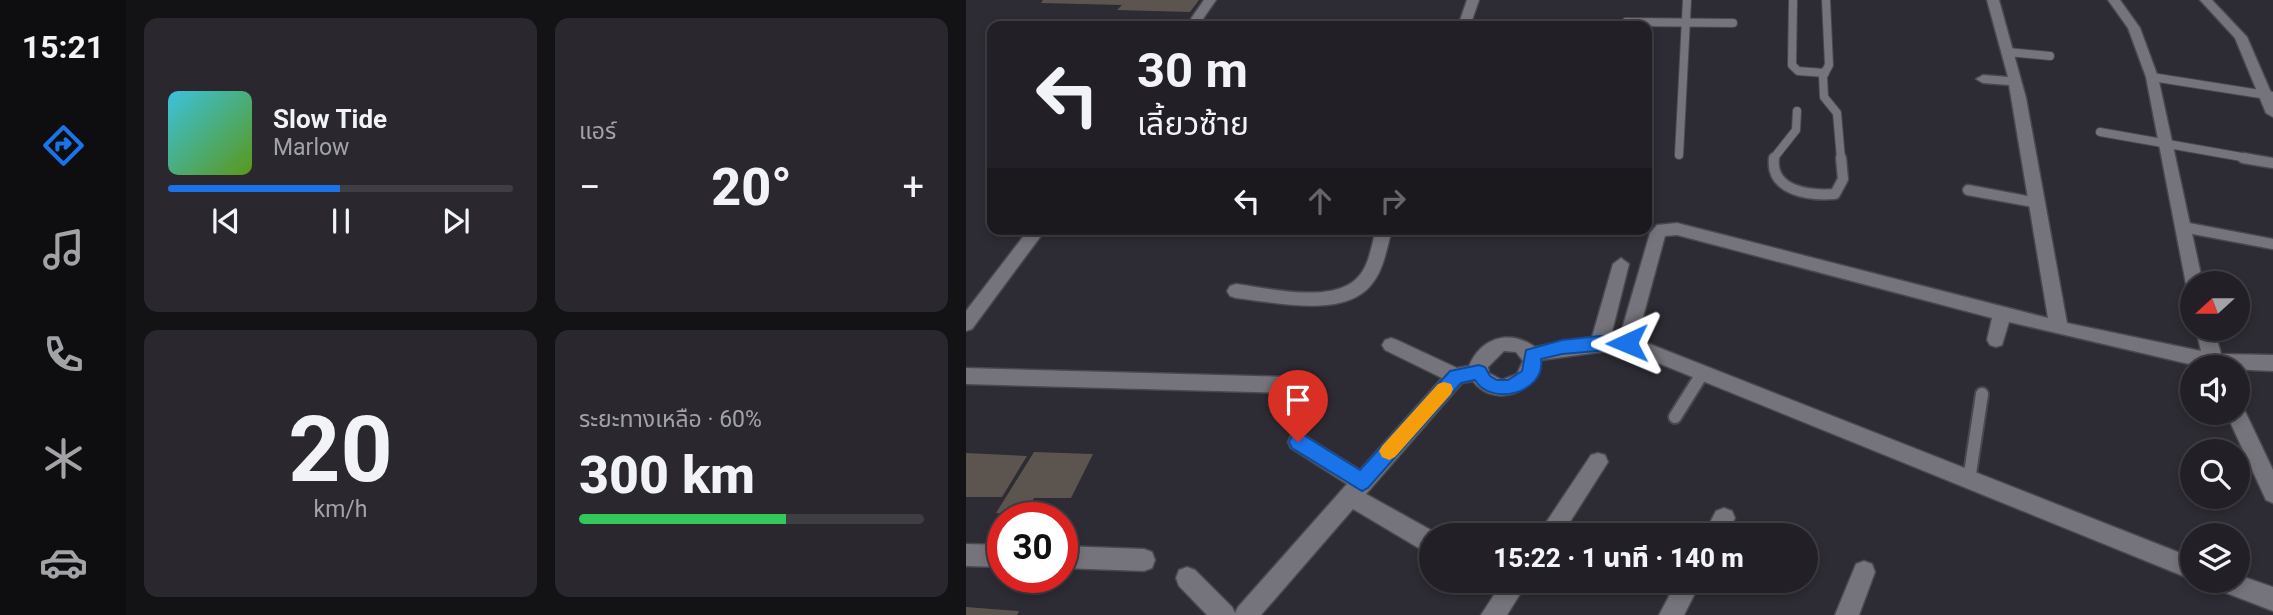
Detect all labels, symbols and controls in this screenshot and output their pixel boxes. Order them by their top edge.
text: 15:21 [22,28,104,66]
text: 30 m [1137,42,1248,99]
icon: left [1022,49,1113,140]
text: Slow Tide [273,104,387,134]
text: เลี้ยวซ้าย [1137,105,1249,143]
text: แอร์ [579,118,616,145]
icon: directions [39,121,88,170]
text: Marlow [273,134,349,161]
text: 20° [711,157,792,218]
text: − [579,165,601,209]
text: + [902,165,924,209]
icon: left [1228,182,1266,220]
icon: ahead [1301,182,1339,220]
icon: right [1374,182,1412,220]
icon: previous [207,202,245,240]
icon: pause [322,202,360,240]
icon: next [437,202,475,240]
icon: music [39,225,88,274]
north arrow [2180,271,2250,341]
map controls [2180,271,2250,593]
position arrow [1590,306,1664,380]
icon: phone [39,330,88,379]
button: sound [2180,355,2250,425]
pin [1268,370,1328,442]
icon: arrive [1279,381,1317,419]
text: 20 [288,397,393,503]
text: ระยะทางเหลือ · 60% [579,406,762,433]
icon: climate [39,434,88,483]
button: search [2180,439,2250,509]
text: 300 km [579,445,755,506]
text: km/h [314,496,368,523]
speed limit sign: 30 [987,502,1078,593]
button: layers [2180,523,2250,593]
icon: car [39,538,88,587]
text: 15:22 · 1 นาที · 140 m [1493,543,1744,573]

